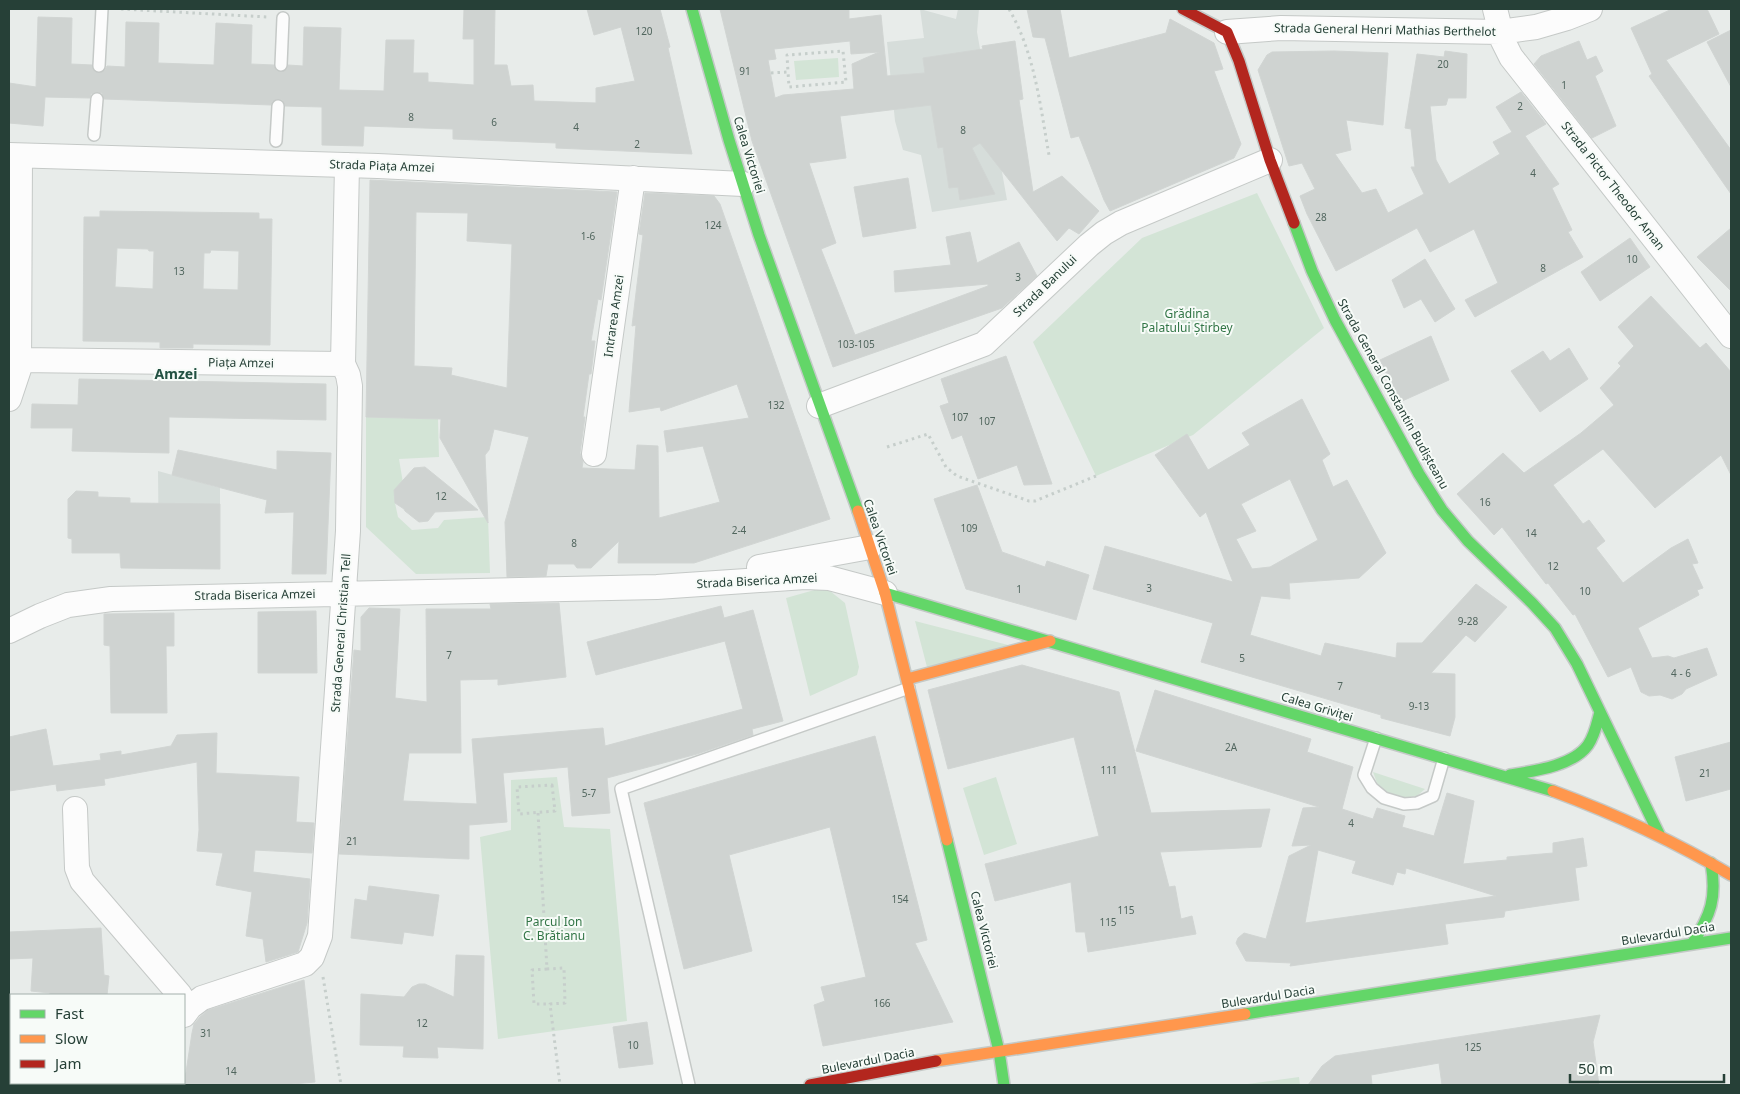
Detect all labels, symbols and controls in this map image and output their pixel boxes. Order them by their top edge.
street label: Strada General Henri Mathias Berthelot [1274,19,1497,40]
house number: 120 [635,24,653,38]
house number: 20 [1437,57,1449,71]
house number: 91 [739,64,751,78]
house number: 1 [1561,78,1567,92]
house number: 2 [1517,99,1523,113]
house number: 8 [408,110,414,124]
street label: Calea Victoriei [730,114,769,195]
house number: 6 [491,115,497,129]
street label: Strada Pictor Theodor Aman [1558,118,1669,254]
house number: 4 [573,120,579,134]
house number: 8 [960,123,966,137]
house number: 2 [634,137,640,151]
street label: Strada Piața Amzei [329,155,435,176]
house number: 4 [1530,166,1536,180]
house number: 28 [1315,210,1327,224]
house number: 124 [704,218,722,232]
house number: 1-6 [581,229,596,243]
street label: Strada Banului [1009,251,1080,320]
house number: 10 [1626,252,1638,266]
house number: 8 [1540,261,1546,275]
house number: 13 [173,264,185,278]
house number: 3 [1015,270,1021,284]
street label: Intrarea Amzei [599,274,628,358]
street label: Strada General Constantin Budișteanu [1334,295,1453,492]
park label: Grădina Palatului Știrbey [1141,305,1234,336]
house number: 103-105 [837,337,875,351]
street label: Piața Amzei [208,353,274,372]
district label: Amzei [155,364,197,383]
house number: 132 [767,398,785,412]
house number: 107 [951,410,969,424]
house number: 107 [978,414,996,428]
house number: 12 [435,489,447,503]
house number: 16 [1479,495,1491,509]
street label: Calea Victoriei [859,496,901,577]
house number: 109 [960,521,978,535]
house number: 2-4 [732,523,747,537]
house number: 14 [1525,526,1537,540]
house number: 8 [571,536,577,550]
street label: Strada General Christian Tell [326,553,355,713]
house number: 12 [1547,559,1559,573]
street label: Strada Biserica Amzei [696,569,818,592]
house number: 3 [1146,581,1152,595]
house number: 1 [1016,582,1022,596]
house number: 10 [1579,584,1591,598]
street label: Strada Biserica Amzei [194,585,316,604]
house number: 9-28 [1458,614,1478,628]
house number: 7 [446,648,452,662]
house number: 5 [1239,651,1245,665]
house number: 4 - 6 [1671,666,1691,680]
house number: 7 [1337,679,1343,693]
street label: Calea Griviței [1279,688,1355,726]
house number: 9-13 [1409,699,1429,713]
house number: 2A [1225,740,1238,754]
house number: 111 [1100,763,1118,777]
house number: 21 [1699,766,1711,780]
house number: 5-7 [582,786,597,800]
house number: 4 [1348,816,1354,830]
house number: 21 [346,834,358,848]
street label: Calea Victoriei [967,889,1002,971]
house number: 154 [891,892,909,906]
house number: 115 [1117,903,1135,917]
park label: Parcul Ion C. Brătianu [523,913,585,944]
house number: 115 [1099,915,1117,929]
street label: Bulevardul Dacia [1620,918,1716,949]
street label: Bulevardul Dacia [1220,981,1316,1012]
legend [10,994,185,1084]
house number: 166 [873,996,891,1010]
text: Fast [55,1003,84,1023]
house number: 12 [416,1016,428,1030]
house number: 31 [200,1026,212,1040]
text: Slow [55,1028,88,1048]
house number: 10 [627,1038,639,1052]
house number: 125 [1464,1040,1482,1054]
street label: Bulevardul Dacia [820,1043,916,1078]
scale bar [1570,1052,1724,1084]
text: Jam [53,1053,82,1073]
text: 50 m [1578,1058,1613,1078]
house number: 14 [225,1064,237,1078]

